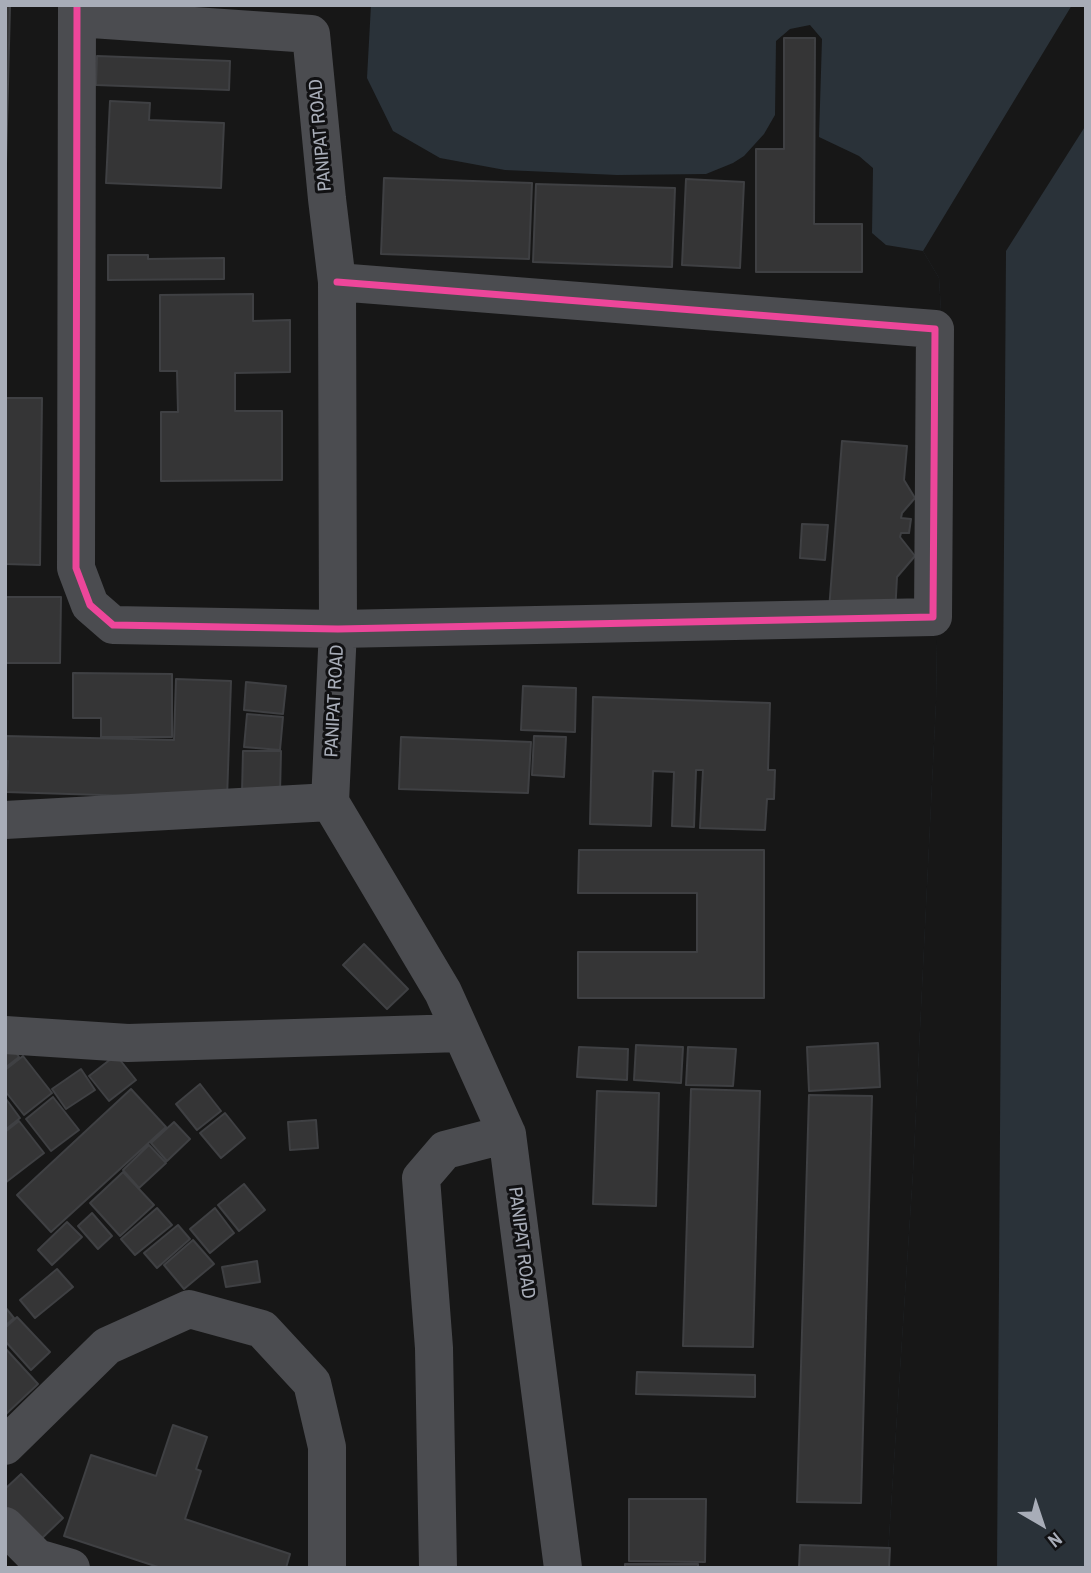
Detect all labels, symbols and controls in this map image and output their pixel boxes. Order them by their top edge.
street label: PANIPAT ROAD [305,78,337,192]
street label: PANIPAT ROAD [321,644,349,758]
street label: PANIPAT ROAD [503,1186,539,1300]
north arrow [1007,1489,1077,1559]
text: N [1043,1527,1068,1554]

